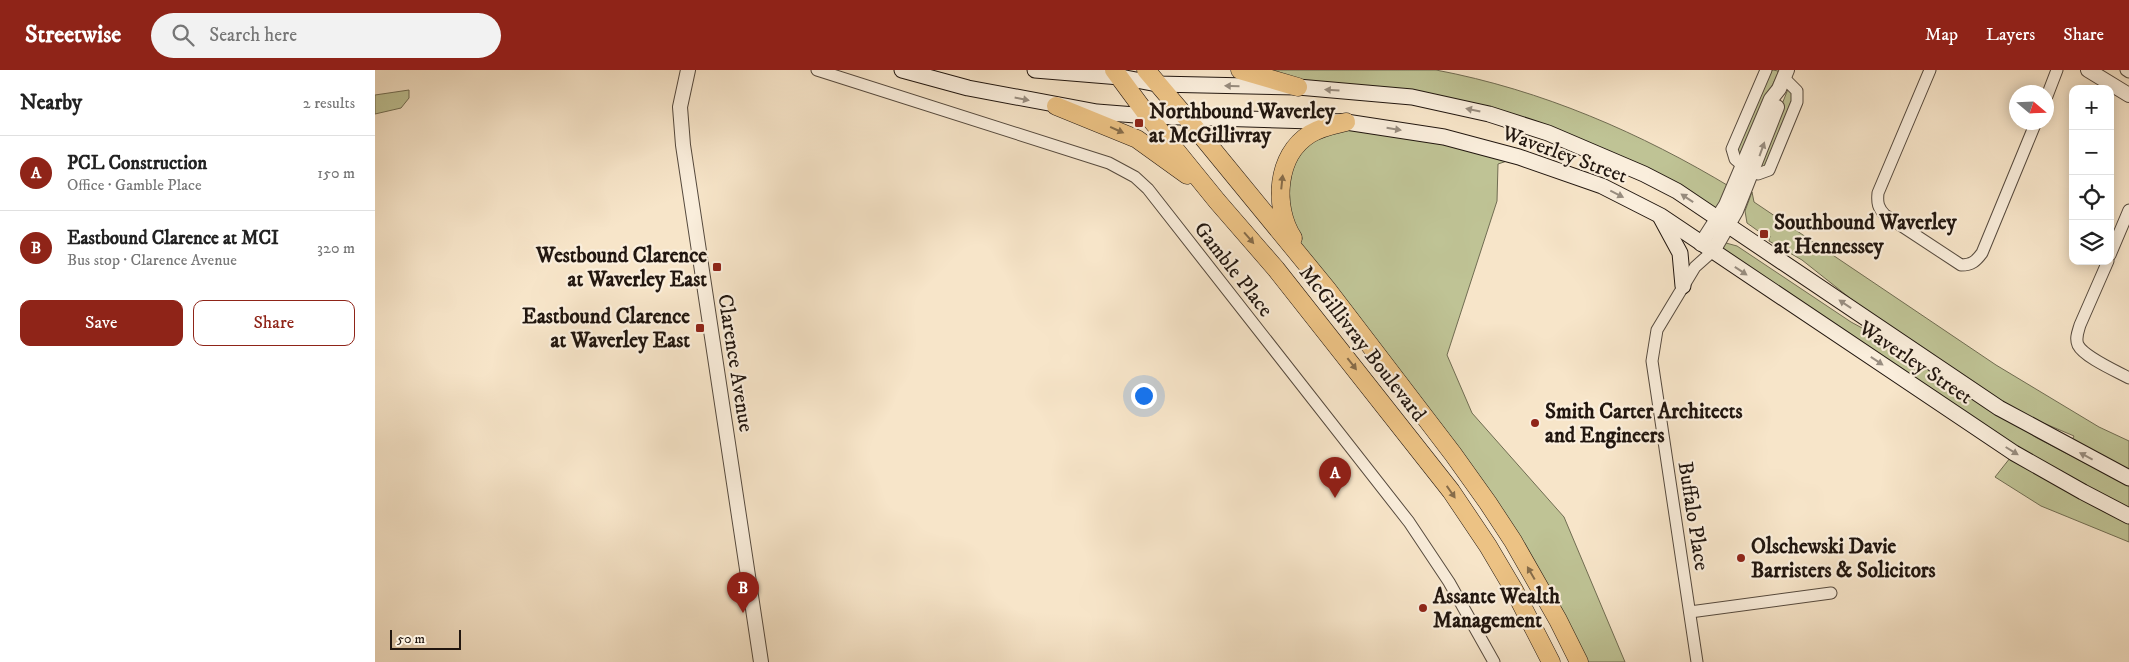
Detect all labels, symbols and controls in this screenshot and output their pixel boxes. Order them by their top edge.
search box [151,13,501,58]
text: Streetwise [25,20,121,50]
icon: search [169,21,197,49]
text: Search here [209,24,297,47]
text: Map [1925,24,1958,46]
text: Layers [1986,24,2035,46]
text: Share [2063,24,2104,46]
one-way arrow [1224,81,1240,89]
one-way arrow [1324,85,1340,93]
north arrow [2009,85,2054,130]
map controls [2069,85,2114,265]
button: + [2069,85,2114,130]
text: Nearby [20,90,82,116]
text: 2 results [303,93,355,113]
one-way arrow [1014,95,1030,103]
place label: Northbound Waverley at McGillivray [1149,99,1336,149]
one-way arrow [1465,106,1481,114]
marker: Northbound Waverley at McGillivray [1133,117,1145,129]
street label: Waverley Street [1497,120,1631,190]
one-way arrow [1387,126,1403,134]
one-way arrow [1110,127,1124,135]
button: − [2069,130,2114,175]
one-way arrow [1758,141,1766,156]
text: PCL Construction [67,152,207,175]
text: A [31,163,41,183]
text: 150 m [317,163,355,183]
one-way arrow [1278,174,1286,190]
text: Office · Gamble Place [67,175,202,195]
button: locate [2069,175,2114,220]
one-way arrow [1609,190,1624,198]
one-way arrow [1681,193,1694,203]
place label: Southbound Waverley at Hennessey [1774,210,1958,260]
street label: Gamble Place [1188,217,1279,323]
button: layers [2069,220,2114,265]
text: Eastbound Clarence at MCI [67,227,279,250]
marker: Southbound Waverley at Hennessey [1758,228,1770,240]
one-way arrow [1243,232,1254,244]
text: B [31,238,41,258]
text: 320 m [317,238,355,258]
place label: Westbound Clarence at Waverley East [535,243,707,293]
text: Bus stop · Clarence Avenue [67,250,237,270]
street label: McGillivray Boulevard [1293,260,1432,427]
marker: Westbound Clarence at Waverley East [711,261,723,273]
one-way arrow [1735,266,1748,276]
street label: Clarence Avenue [711,292,759,434]
one-way arrow [1838,299,1852,309]
button: Save [20,300,183,346]
button: Share [193,300,355,346]
place label: Eastbound Clarence at Waverley East [522,304,690,354]
street label: Waverley Street [1853,315,1977,411]
marker: Eastbound Clarence at Waverley East [694,322,706,334]
one-way arrow [1870,356,1883,366]
one-way arrow [1346,357,1357,370]
your location [1131,383,1157,409]
place label: Smith Carter Architects and Engineers [1545,399,1743,449]
marker: Smith Carter Architects and Engineers [1529,417,1541,429]
one-way arrow [2005,447,2019,456]
one-way arrow [2078,452,2093,460]
pin: A [1319,457,1351,498]
street label: Buffalo Place [1672,460,1715,573]
one-way arrow [1446,486,1456,499]
place label: Olschewski Davie Barristers & Solicitors [1751,534,1936,584]
marker: Olschewski Davie Barristers & Solicitors [1735,552,1747,564]
one-way arrow [1527,565,1535,580]
pin: B [727,572,759,613]
place label: Assante Wealth Management [1432,584,1561,634]
marker: Assante Wealth Management [1417,602,1429,614]
scale bar [390,627,461,650]
text: 50 m [397,630,425,648]

